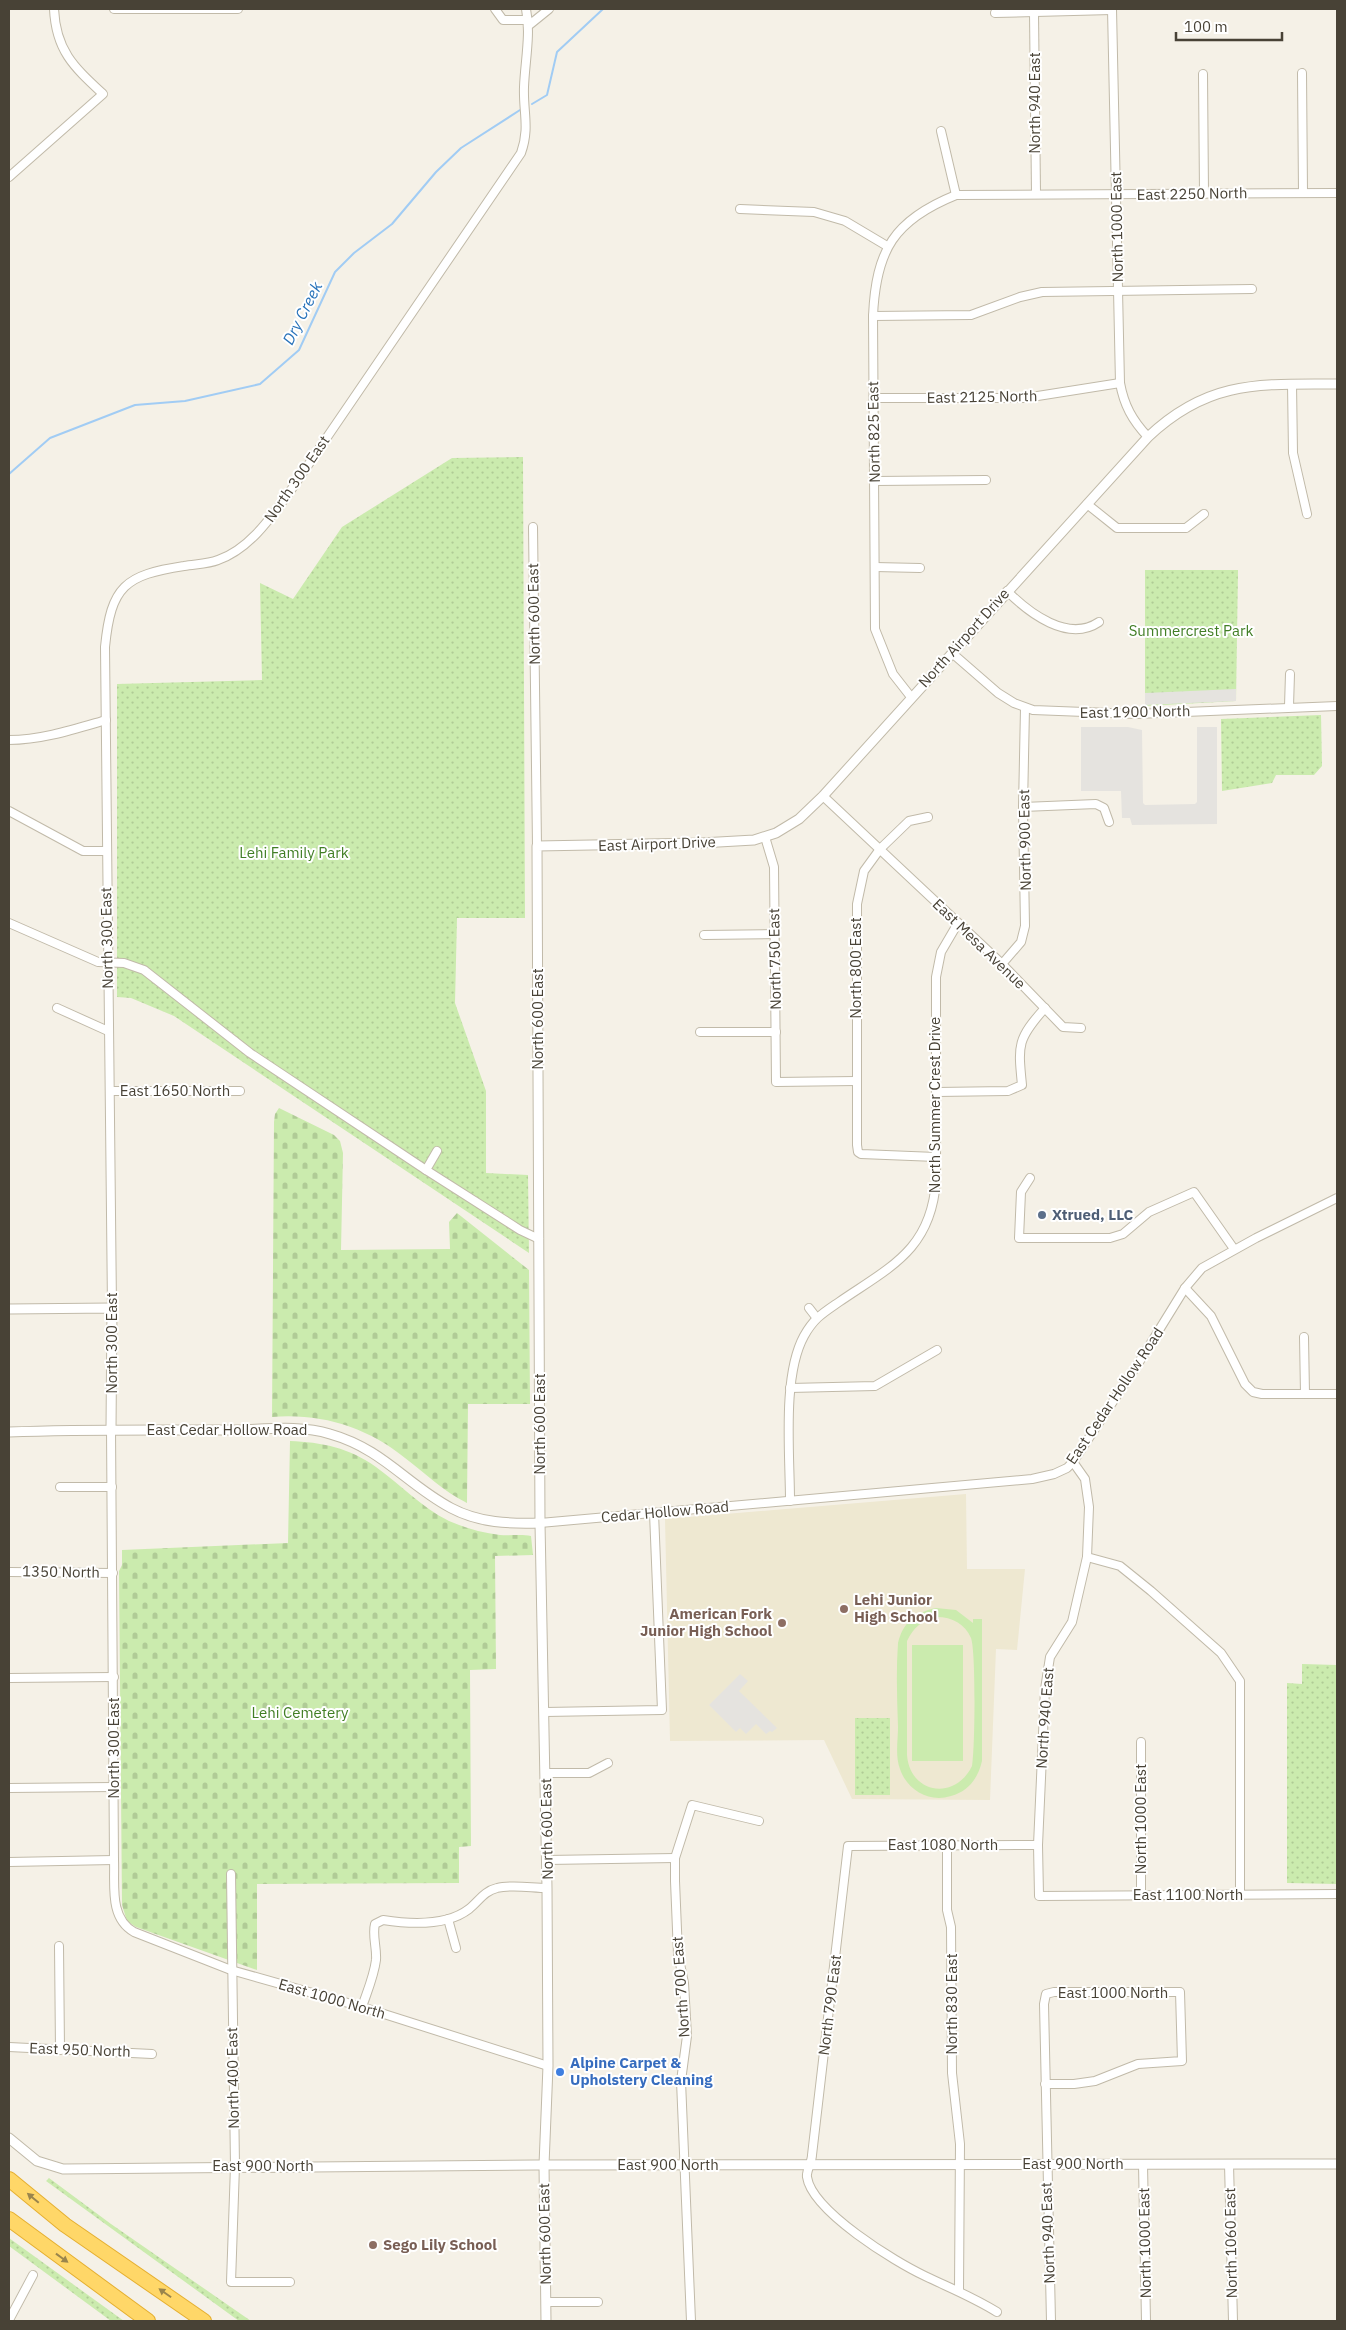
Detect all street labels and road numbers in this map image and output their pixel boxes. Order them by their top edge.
street label: North 940 East [1025,52,1044,154]
street label: North 1000 East [1106,172,1127,282]
street label: East 2250 North [1137,183,1247,204]
street label: North 825 East [863,381,884,483]
street label: East 2125 North [927,386,1037,407]
street label: North 300 East [260,432,334,526]
street label: North 600 East [523,563,544,665]
street label: North Airport Drive [914,584,1013,691]
street label: East 1900 North [1080,701,1190,722]
street label: North 900 East [1014,789,1035,891]
street label: East Airport Drive [598,832,716,855]
street label: North 300 East [96,887,117,989]
street label: East Mesa Avenue [929,894,1030,993]
street label: North 750 East [764,908,785,1010]
street label: North 800 East [846,917,865,1019]
street label: North 600 East [528,968,547,1070]
street label: North Summer Crest Drive [925,1017,944,1193]
street label: East 1650 North [120,1081,230,1100]
street label: North 300 East [102,1292,121,1394]
street label: East Cedar Hollow Road [1062,1324,1167,1468]
street label: North 600 East [530,1373,549,1475]
street label: East Cedar Hollow Road [146,1420,308,1439]
street label: Cedar Hollow Road [600,1496,730,1527]
street label: 1350 North [22,1561,100,1582]
street label: North 940 East [1031,1667,1058,1769]
street label: North 300 East [104,1697,123,1799]
street label: North 1000 East [1131,1764,1150,1874]
street label: North 600 East [536,1778,557,1880]
street label: East 1080 North [888,1835,998,1854]
street label: East 1100 North [1133,1885,1243,1904]
street label: North 700 East [667,1936,694,2038]
street label: North 790 East [814,1953,845,2057]
street label: North 830 East [942,1953,961,2055]
street label: East 1000 North [276,1974,388,2023]
street label: East 1000 North [1058,1983,1168,2002]
street label: North 400 East [222,2027,243,2129]
street label: East 950 North [29,2038,131,2061]
street label: East 900 North [1022,2154,1124,2173]
street label: East 900 North [617,2155,719,2174]
street label: East 900 North [212,2156,314,2175]
street label: North 940 East [1036,2182,1059,2284]
street label: North 600 East [534,2183,555,2285]
street label: North 1000 East [1134,2188,1155,2298]
street label: North 1060 East [1220,2188,1241,2298]

